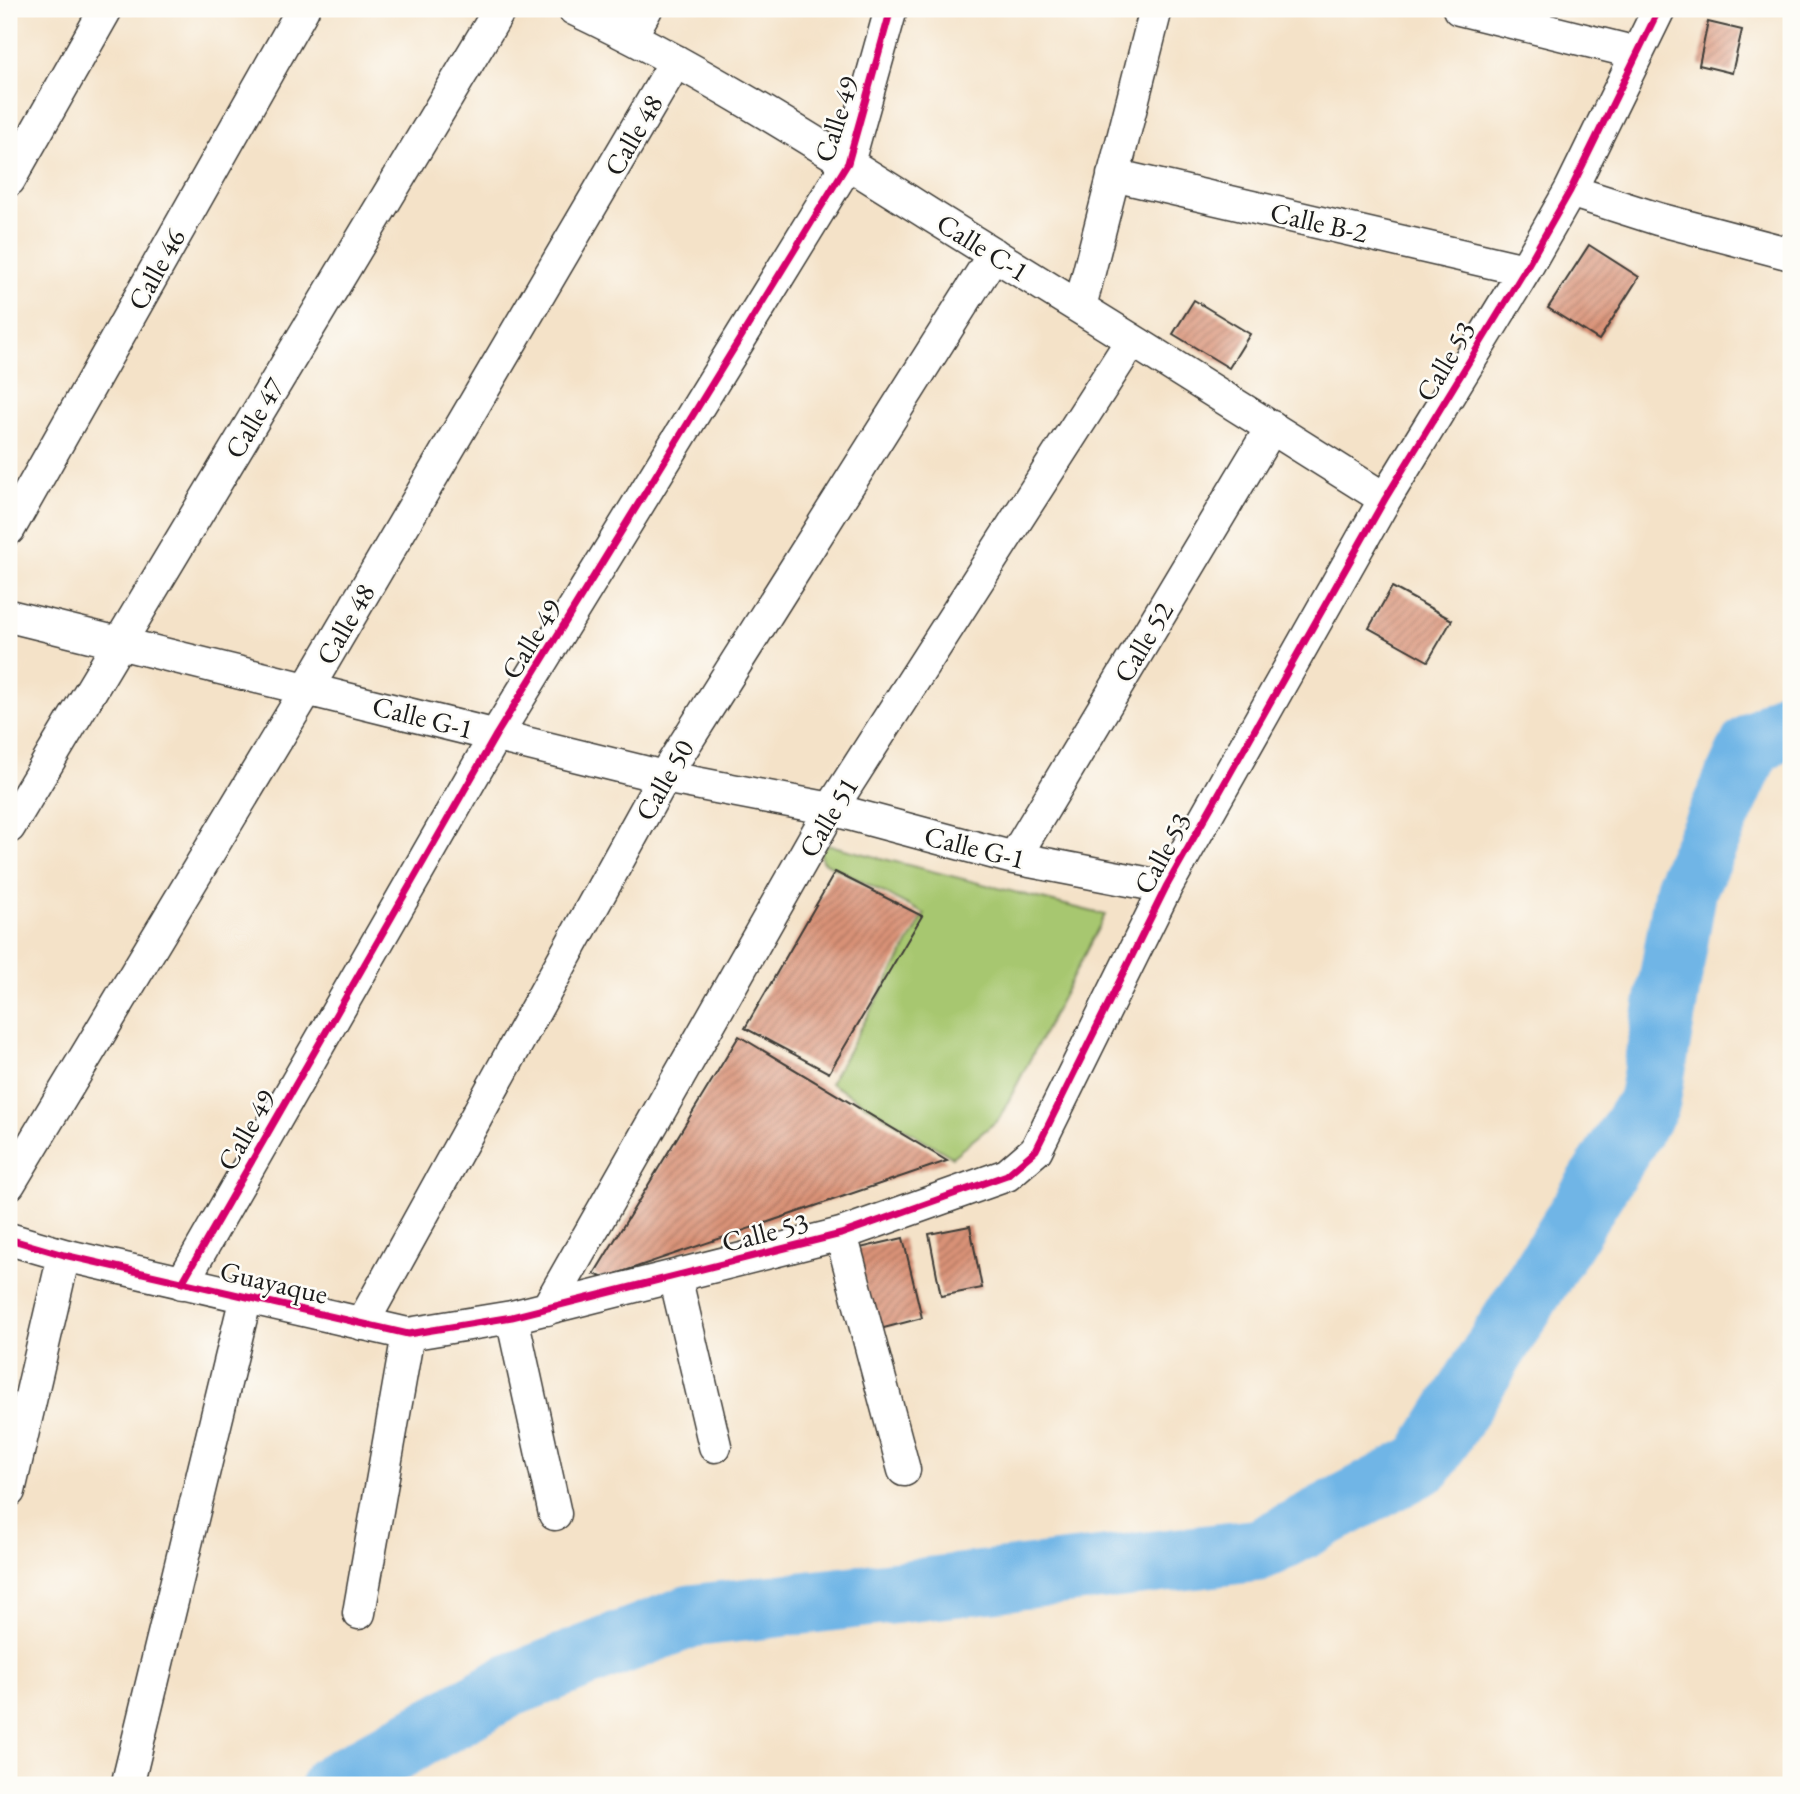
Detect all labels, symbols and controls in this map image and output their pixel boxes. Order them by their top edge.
street label: Calle 49 [805,72,867,166]
street label: Calle 48 [595,88,671,182]
street label: Calle B-2 [1267,193,1372,251]
street label: Calle C-1 [930,205,1036,289]
street label: Calle 46 [119,222,193,316]
street label: Calle 53 [1407,314,1483,408]
street label: Calle 47 [216,371,292,465]
street label: Calle 48 [307,577,383,671]
street label: Calle 49 [492,592,570,686]
street label: Calle 52 [1105,595,1181,689]
street label: Calle G-1 [369,687,477,747]
street label: Calle 50 [626,733,702,827]
street label: Calle 51 [790,770,866,864]
street label: Calle 53 [1125,806,1199,900]
street label: Calle G-1 [921,817,1029,877]
street label: Calle 49 [208,1083,284,1177]
street label: Calle 53 [718,1204,812,1260]
street label: Guayaque [217,1252,331,1312]

